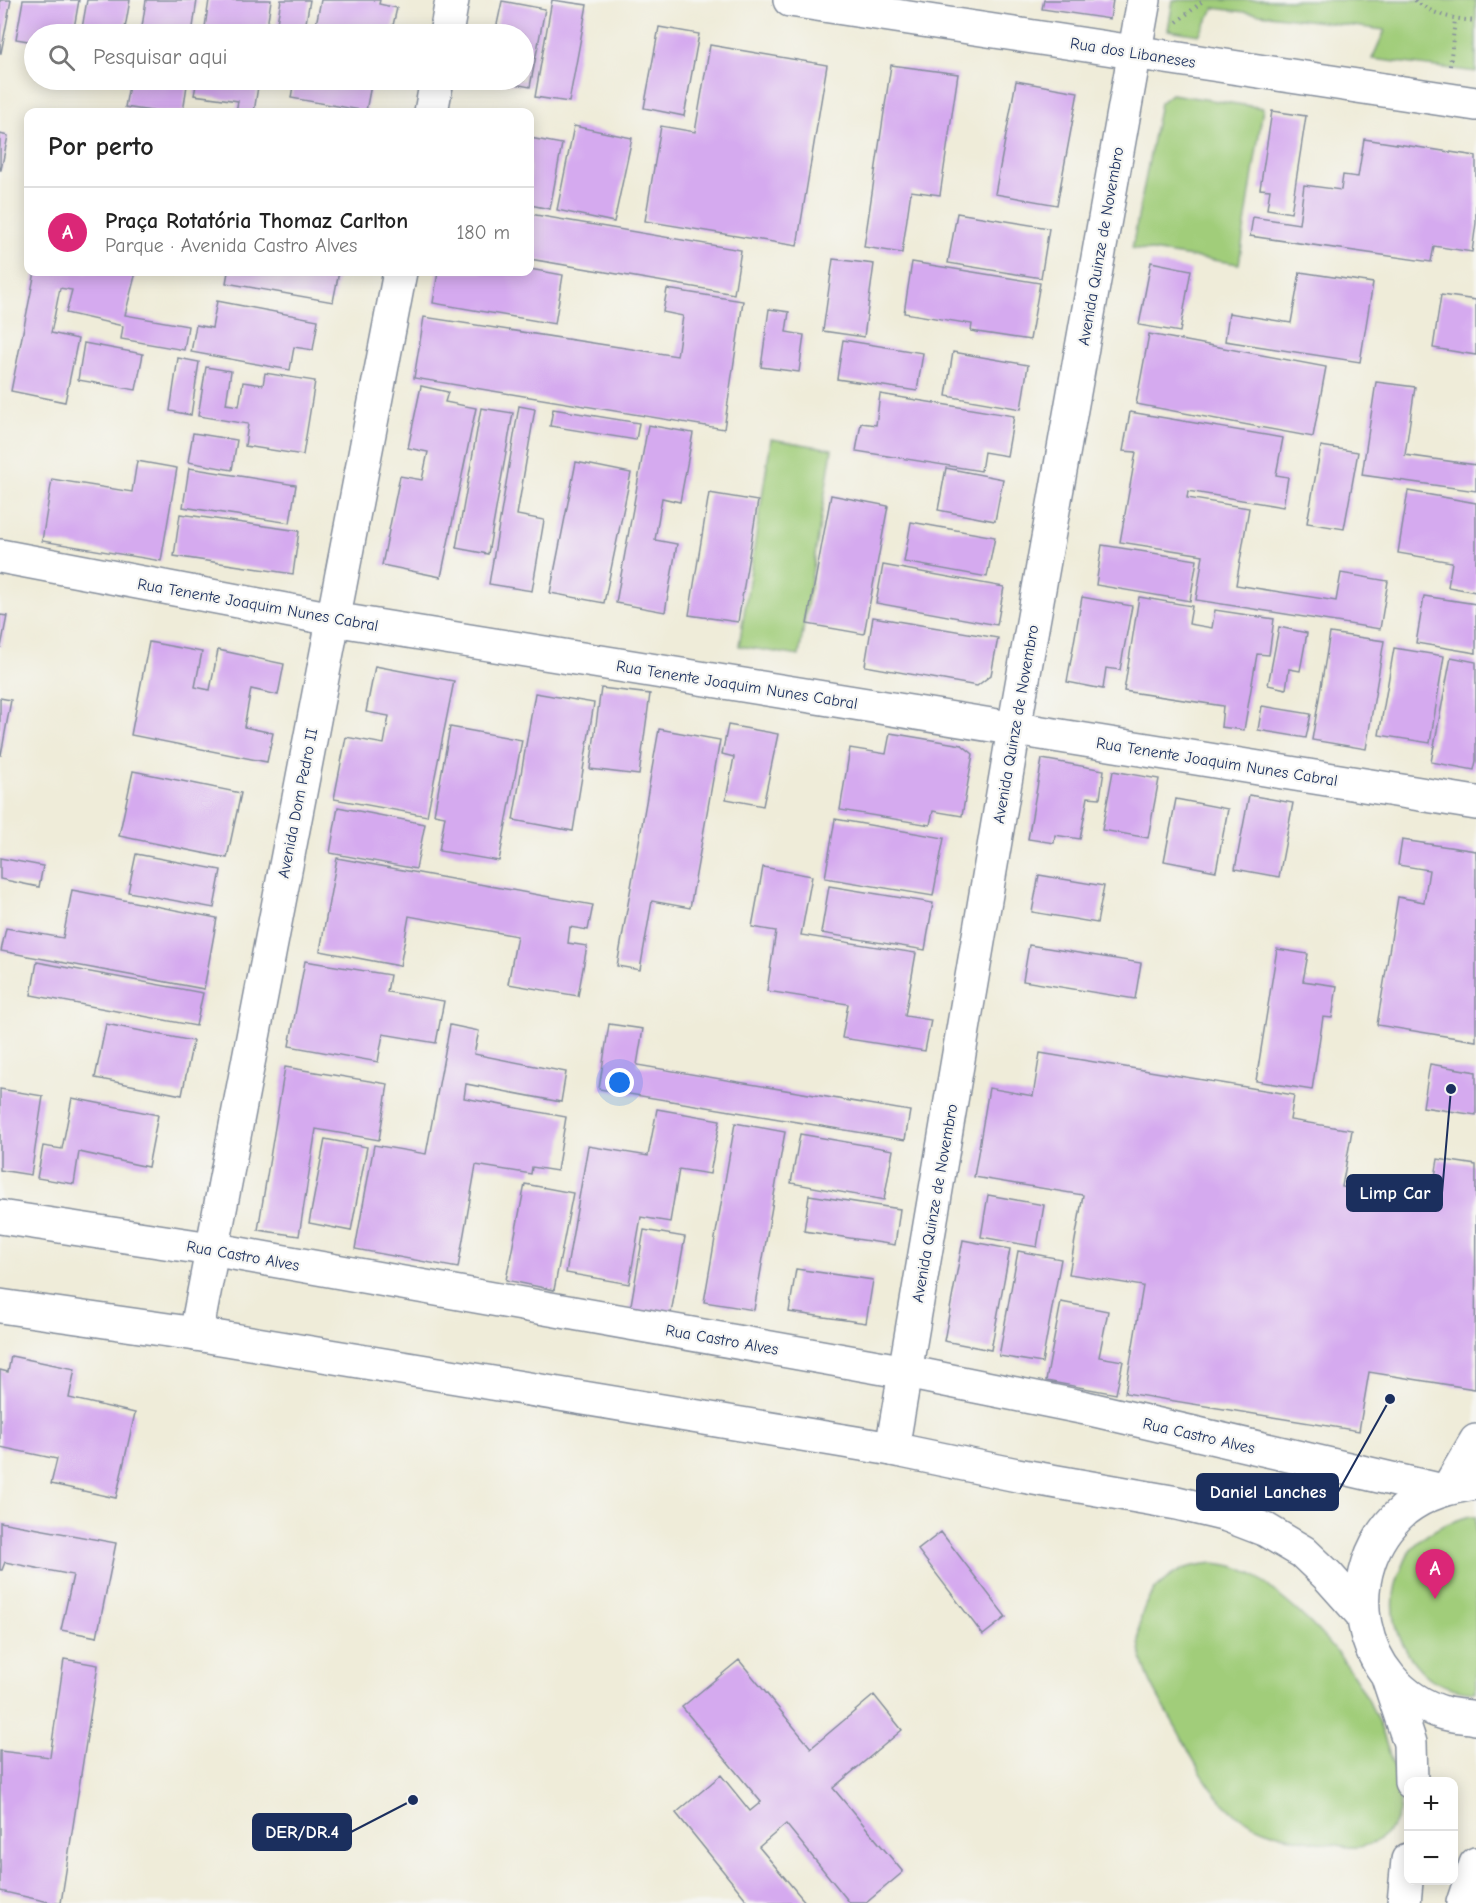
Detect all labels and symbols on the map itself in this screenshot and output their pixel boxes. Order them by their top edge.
street label: Rua dos Libaneses [1069,34,1197,72]
street label: Avenida Quinze de Novembro [1075,145,1127,347]
street label: Rua Tenente Joaquim Nunes Cabral [136,575,380,635]
street label: Avenida Quinze de Novembro [990,623,1042,825]
street label: Rua Tenente Joaquim Nunes Cabral [615,657,859,713]
street label: Avenida Dom Pedro II [275,727,321,880]
street label: Rua Tenente Joaquim Nunes Cabral [1095,734,1339,790]
your location [605,1068,634,1097]
street label: Avenida Quinze de Novembro [909,1102,961,1304]
callout: Limp Car [1347,1175,1442,1211]
text: Limp Car [1360,1183,1431,1204]
street label: Rua Castro Alves [185,1237,301,1275]
street label: Rua Castro Alves [664,1321,780,1359]
street label: Rua Castro Alves [1141,1414,1257,1458]
callout: Daniel Lanches [1197,1474,1338,1510]
text: Daniel Lanches [1210,1482,1327,1503]
pin: A [1416,1550,1454,1599]
callout: DER/DR.4 [253,1814,351,1850]
text: DER/DR.4 [265,1822,339,1843]

